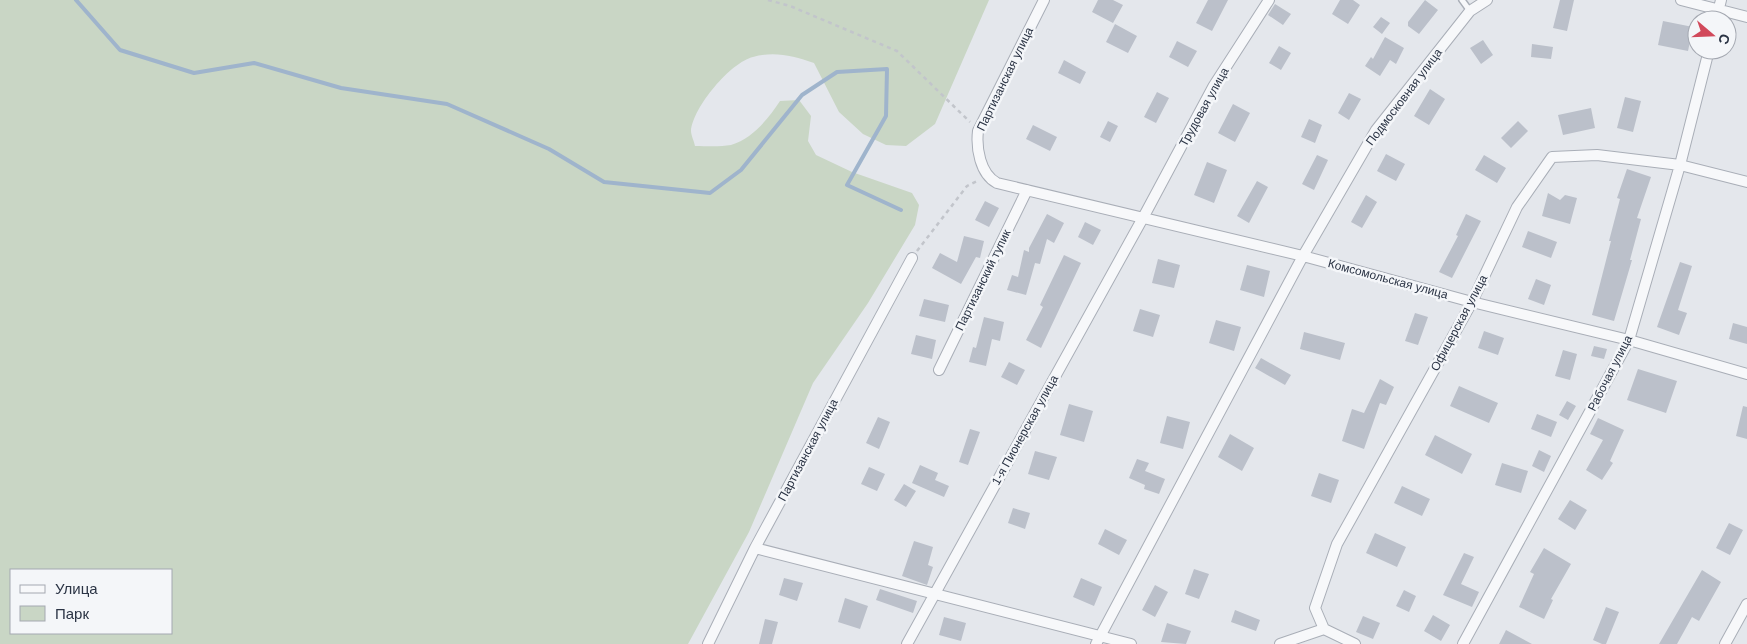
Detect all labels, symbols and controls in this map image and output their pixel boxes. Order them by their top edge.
north arrow [1687,10,1737,60]
street label: Партизанская улица [974,25,1036,133]
text: С [1715,32,1734,47]
street label: Подмосковная улица [1363,46,1445,148]
street label: Трудовая улица [1176,65,1232,149]
street label: Партизанский тупик [952,226,1014,333]
street label: Комсомольская улица [1326,256,1450,302]
street label: Офицерская улица [1428,272,1490,374]
street label: Рабочая улица [1585,332,1635,413]
street label: 1-я Пионерская улица [989,372,1061,487]
street label: Партизанская улица [775,396,841,503]
legend [10,569,172,634]
text: Улица [55,580,98,597]
text: Парк [55,605,89,622]

